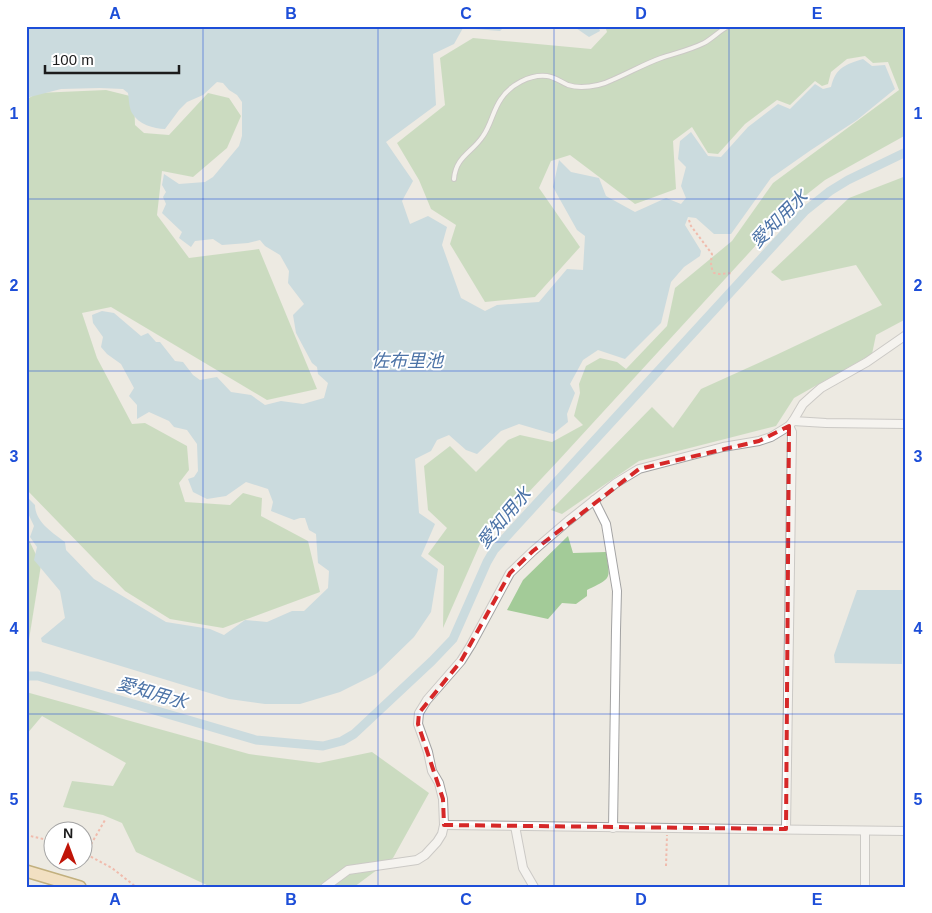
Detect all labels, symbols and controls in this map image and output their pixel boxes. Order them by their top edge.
text: A [109,5,121,22]
text: B [285,5,297,22]
text: C [460,5,472,22]
text: D [635,5,647,22]
text: E [812,5,823,22]
scale bar [45,42,179,74]
text: 100 m [52,51,94,68]
text: 1 [10,105,19,122]
text: 1 [914,105,923,122]
water label: 愛知用水 [746,185,813,252]
text: 2 [10,277,19,294]
text: 2 [914,277,923,294]
water label: 佐布里池 [371,351,445,371]
text: 3 [10,448,19,465]
text: 3 [914,448,923,465]
water label: 愛知用水 [473,482,536,552]
text: 4 [10,620,19,637]
text: 4 [914,620,923,637]
water label: 愛知用水 [115,673,191,713]
text: 5 [10,791,19,808]
text: 5 [914,791,923,808]
north arrow [42,820,92,870]
text: N [63,825,73,841]
text: A [109,891,121,908]
text: B [285,891,297,908]
text: C [460,891,472,908]
text: D [635,891,647,908]
text: E [812,891,823,908]

